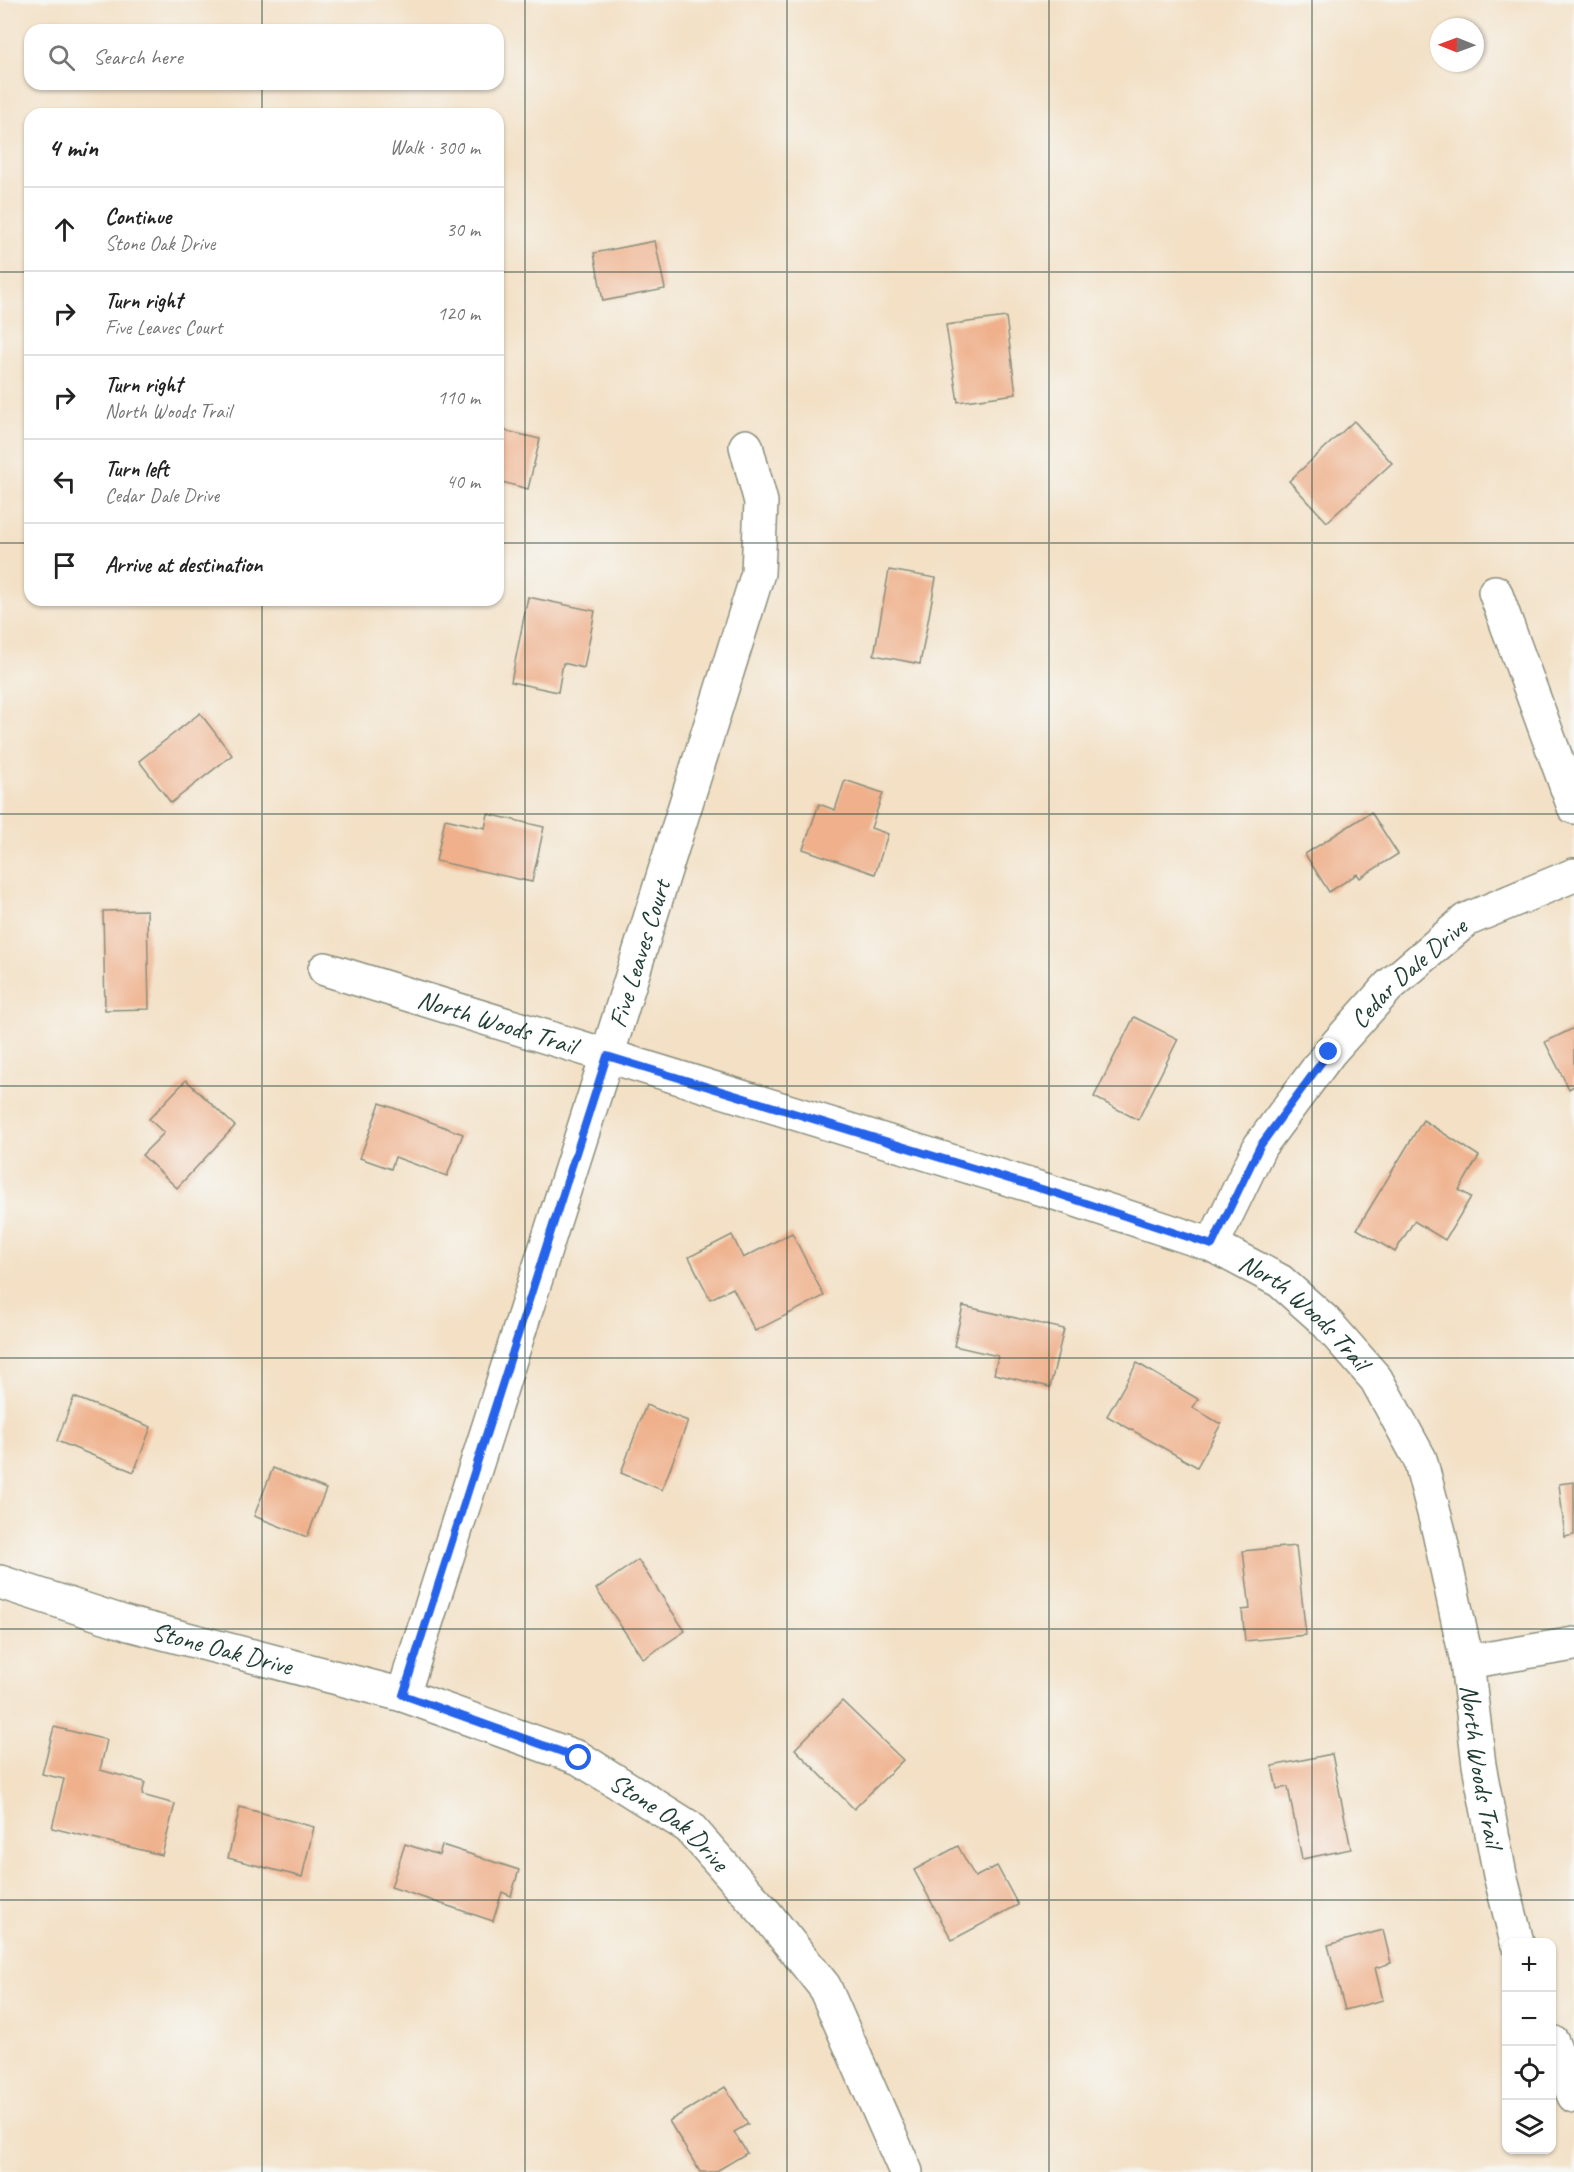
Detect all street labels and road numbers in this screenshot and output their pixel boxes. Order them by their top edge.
street label: Five Leaves Court [601,874,679,1032]
street label: Cedar Dale Drive [1343,909,1475,1035]
street label: North Woods Trail [414,982,585,1063]
street label: North Woods Trail [1233,1246,1380,1381]
street label: Stone Oak Drive [149,1615,297,1683]
street label: North Woods Trail [1453,1683,1511,1854]
street label: Stone Oak Drive [604,1765,737,1879]

